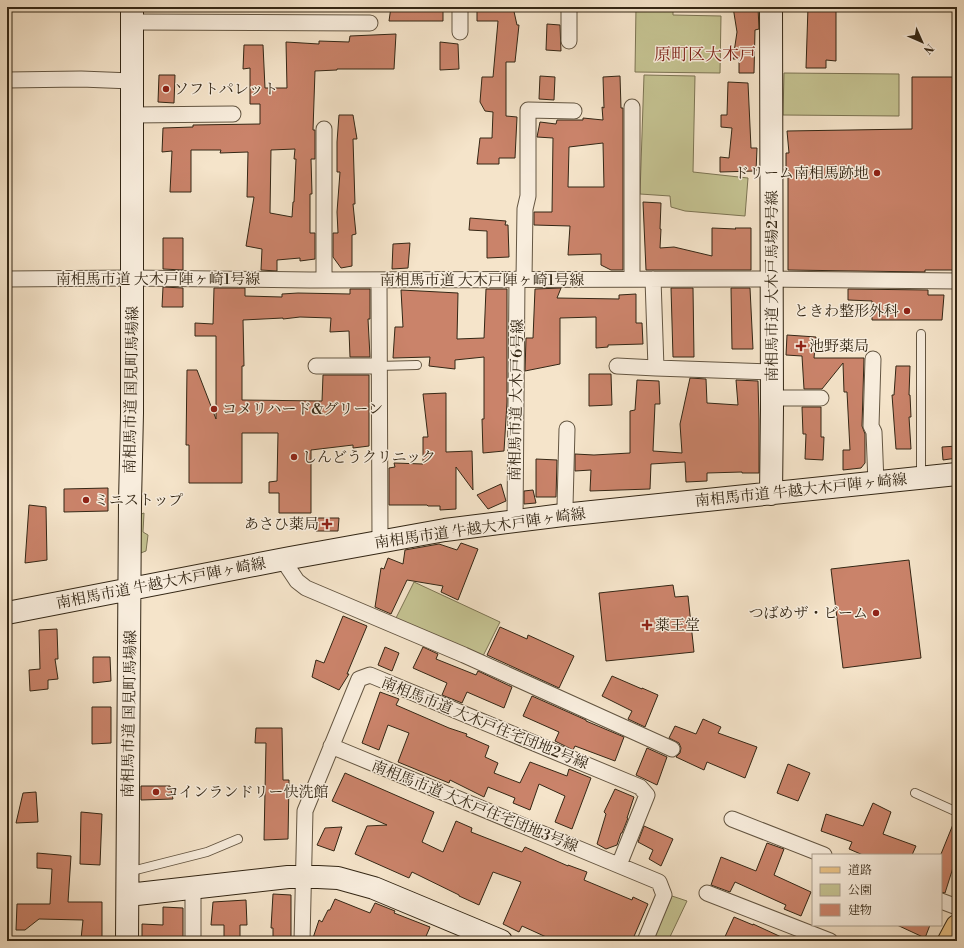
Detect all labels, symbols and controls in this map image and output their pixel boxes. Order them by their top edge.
north arrow [902,22,942,62]
text: N [920,40,936,57]
district label: 原町区大木戸 [654,44,756,66]
place label: ソフトパレット [174,80,279,99]
marker: ソフトパレット [161,84,171,94]
place label: ドリーム南相馬跡地 [734,164,869,183]
marker: ドリーム南相馬跡地 [872,168,882,178]
street label: 南相馬市道 大木戸馬場2号線 [763,190,782,382]
street label: 南相馬市道 大木戸陣ヶ崎1号線 [56,270,260,289]
street label: 南相馬市道 大木戸陣ヶ崎1号線 [380,271,584,290]
place label: ときわ整形外科 [794,302,899,321]
street label: 南相馬市道 国見町馬場線 [121,306,142,474]
marker: ときわ整形外科 [902,306,912,316]
street label: 南相馬市道 大木戸6号線 [506,319,527,481]
place label: 池野薬局 [809,337,869,356]
marker: 池野薬局 [796,341,806,351]
place label: コメリハード&グリーン [222,400,383,419]
marker: コメリハード&グリーン [209,404,219,414]
place label: しんどうクリニック [302,448,436,467]
marker: しんどうクリニック [289,452,299,462]
street label: 南相馬市道 牛越大木戸陣ヶ崎線 [694,470,908,511]
place label: ミニストップ [94,491,184,510]
marker: ミニストップ [81,495,91,505]
street label: 南相馬市道 牛越大木戸陣ヶ崎線 [373,504,587,553]
place label: あさひ薬局 [244,515,319,534]
marker: あさひ薬局 [322,519,332,529]
street label: 南相馬市道 牛越大木戸陣ヶ崎線 [55,554,267,613]
place label: つばめザ・ビーム [749,604,868,623]
marker: つばめザ・ビーム [871,608,881,618]
place label: 薬王堂 [655,616,700,635]
marker: 薬王堂 [642,620,652,630]
street label: 南相馬市道 国見町馬場線 [119,630,140,798]
street label: 南相馬市道 大木戸住宅団地2号線 [378,673,591,774]
street label: 南相馬市道 大木戸住宅団地3号線 [369,756,581,857]
place label: コインランドリー快洗館 [164,783,329,802]
marker: コインランドリー快洗館 [151,787,161,797]
legend [812,854,942,926]
text: 道路 [848,863,872,878]
text: 公園 [848,883,872,898]
text: 建物 [848,903,872,918]

